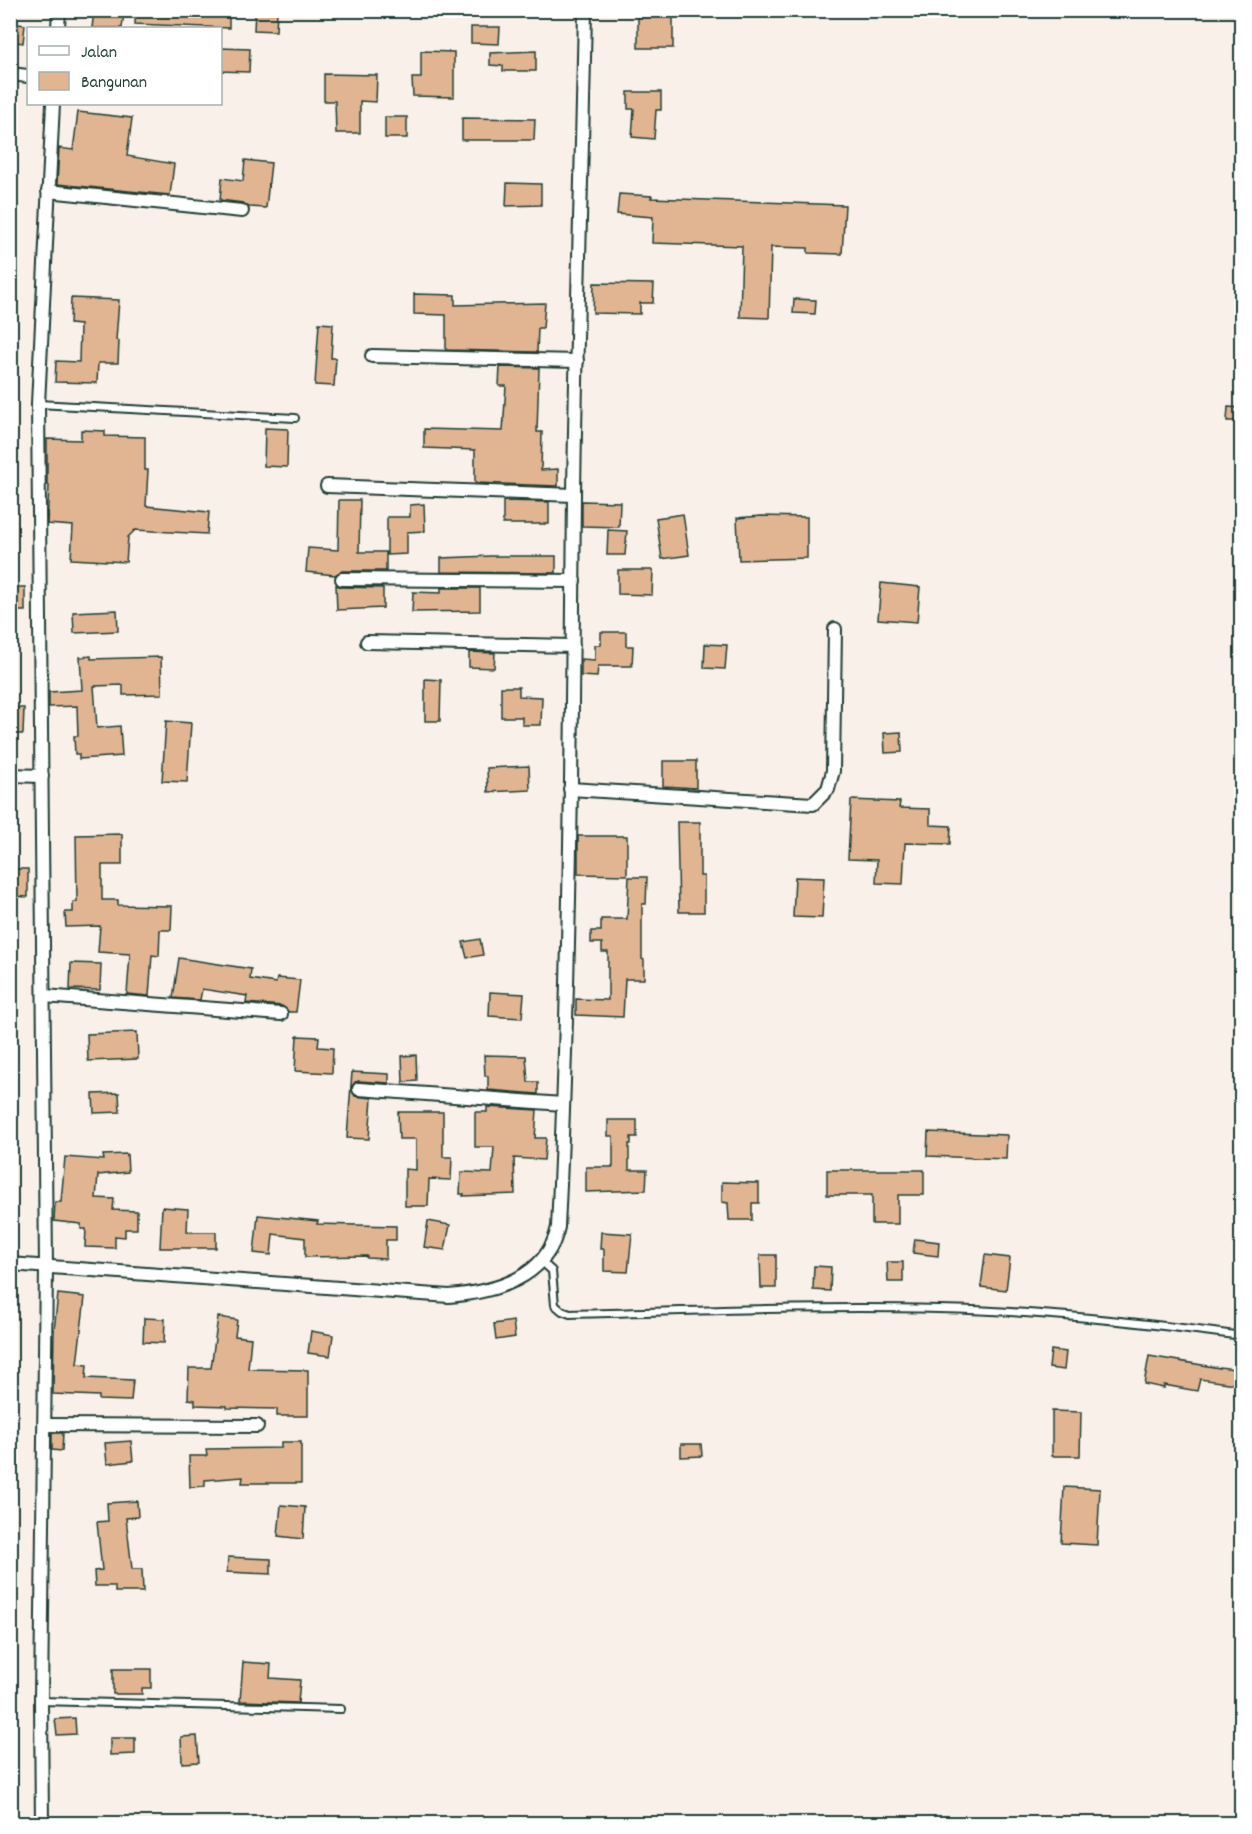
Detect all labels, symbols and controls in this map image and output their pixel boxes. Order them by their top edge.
legend [27,27,222,105]
text: Jalan [81,41,117,66]
text: Bangunan [81,71,147,96]

